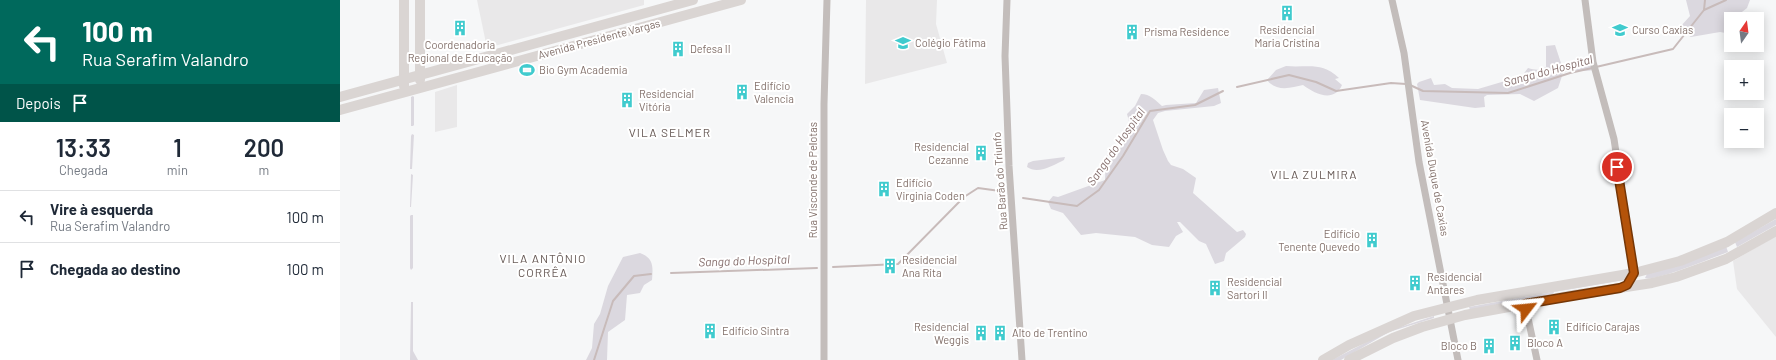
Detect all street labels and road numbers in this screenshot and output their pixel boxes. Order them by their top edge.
street label: Avenida Presidente Vargas [536,16,661,61]
street label: Avenida Duque de Caxias [1419,119,1452,237]
street label: Rua Visconde de Pelotas [806,122,819,238]
street label: Rua Barão do Triunfo [990,131,1009,231]

